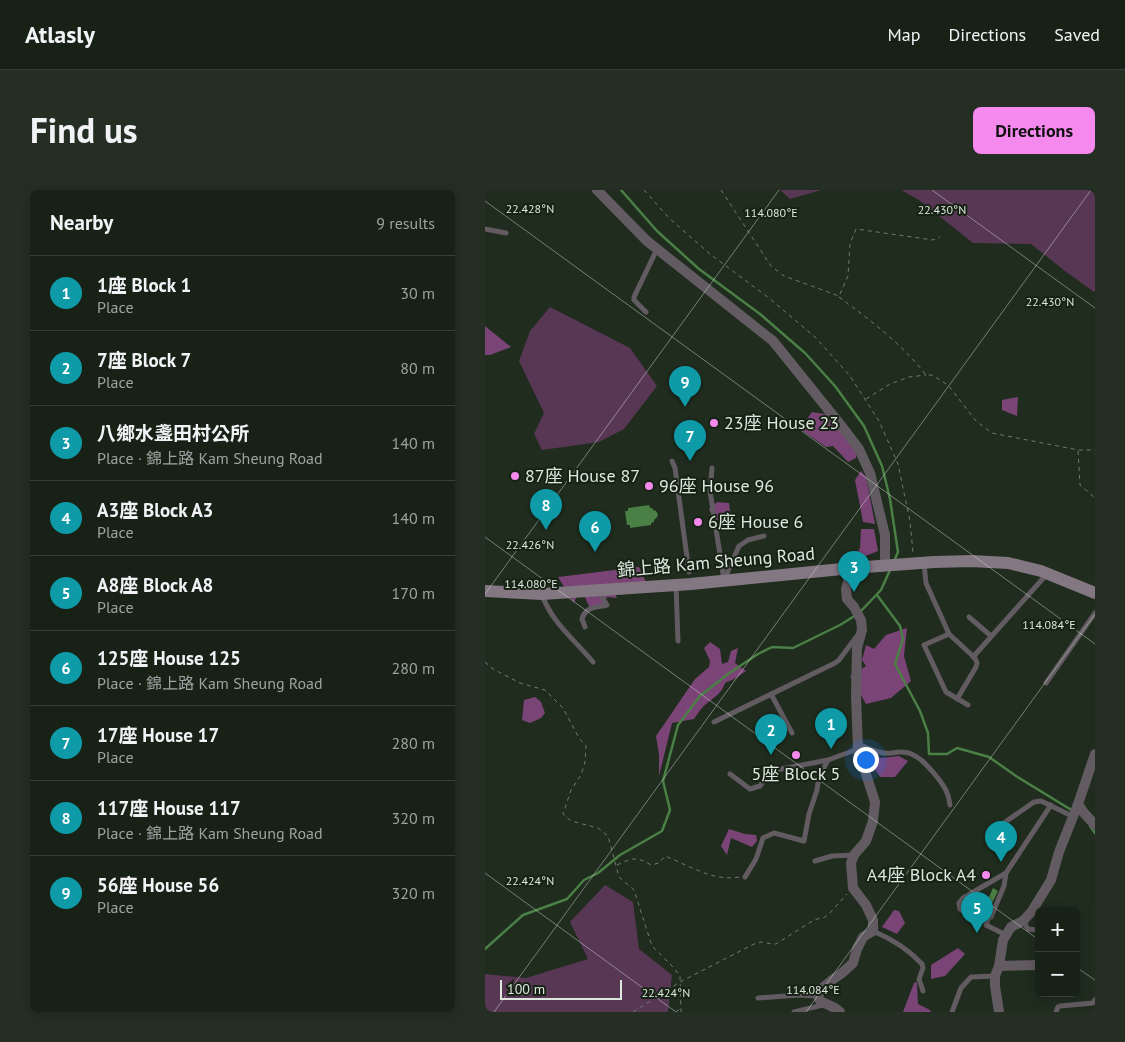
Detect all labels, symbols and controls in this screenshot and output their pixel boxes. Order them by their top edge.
text: Atlasly [25,19,95,50]
text: Map [888,23,920,46]
text: Directions [948,23,1026,46]
text: Saved [1054,23,1100,46]
text: Find us [30,107,138,153]
button: Directions [973,107,1095,154]
text: 22.428°N [506,201,554,216]
text: 22.430°N [918,202,966,217]
text: 114.080°E [744,205,798,220]
text: Nearby [50,209,113,236]
text: 9 results [376,213,435,233]
text: 1座 Block 1 [97,273,191,297]
text: 1 [61,283,71,303]
text: 30 m [400,283,435,303]
text: 22.430°N [1026,294,1074,309]
text: Place [97,297,134,317]
text: 7座 Block 7 [97,348,191,372]
text: 2 [61,358,71,378]
text: 80 m [400,358,435,378]
pin: 9 [669,366,701,407]
text: Place [97,372,134,392]
place label: 23座 House 23 [724,411,839,434]
marker: 23座 House 23 [708,417,720,429]
pin: 7 [674,420,706,461]
text: 八鄉水盞田村公所 [97,421,249,445]
text: 3 [61,433,71,453]
text: 140 m [392,433,435,453]
text: Place · 錦上路 Kam Sheung Road [97,448,323,468]
place label: 87座 House 87 [525,464,640,487]
marker: 87座 House 87 [509,470,521,482]
place label: 96座 House 96 [659,474,774,497]
marker: 96座 House 96 [643,480,655,492]
pin: 8 [530,489,562,530]
text: A3座 Block A3 [97,498,213,522]
text: 4 [61,508,71,528]
text: 140 m [392,508,435,528]
place label: 6座 House 6 [708,510,803,533]
pin: 6 [579,511,611,552]
marker: 6座 House 6 [692,516,704,528]
text: Place [97,522,134,542]
text: 22.426°N [506,537,554,552]
street label: 錦上路 Kam Sheung Road [616,541,816,582]
pin: 3 [838,551,870,592]
text: A8座 Block A8 [97,573,213,597]
text: 114.080°E [504,576,558,591]
text: 5 [61,583,71,603]
text: 170 m [392,583,435,603]
text: Place [97,597,134,617]
text: 114.084°E [1022,617,1076,632]
text: 125座 House 125 [97,646,241,670]
text: 6 [61,658,71,678]
text: 280 m [392,658,435,678]
text: Place · 錦上路 Kam Sheung Road [97,673,323,693]
pin: 1 [815,708,847,749]
pin: 2 [755,714,787,755]
text: 17座 House 17 [97,723,219,747]
text: 7 [61,733,71,753]
text: 280 m [392,733,435,753]
text: Place [97,747,134,767]
your location [853,747,879,773]
marker: 5座 Block 5 [790,749,802,761]
place label: 5座 Block 5 [752,762,840,785]
text: 117座 House 117 [97,796,241,820]
text: 8 [61,808,71,828]
text: 320 m [392,808,435,828]
pin: 4 [985,821,1017,862]
text: Place · 錦上路 Kam Sheung Road [97,823,323,843]
place label: A4座 Block A4 [867,863,976,886]
marker: A4座 Block A4 [980,869,992,881]
text: 56座 House 56 [97,873,219,897]
text: 22.424°N [506,873,554,888]
text: 9 [61,883,71,903]
text: 320 m [392,883,435,903]
pin: 5 [961,892,993,933]
text: Place [97,897,134,917]
map controls [1035,907,1080,997]
button: + [1035,907,1080,952]
button: − [1035,952,1080,997]
scale bar [500,977,623,1000]
text: 100 m [507,980,545,998]
text: 114.084°E [786,982,840,997]
text: 22.424°N [642,985,690,1000]

